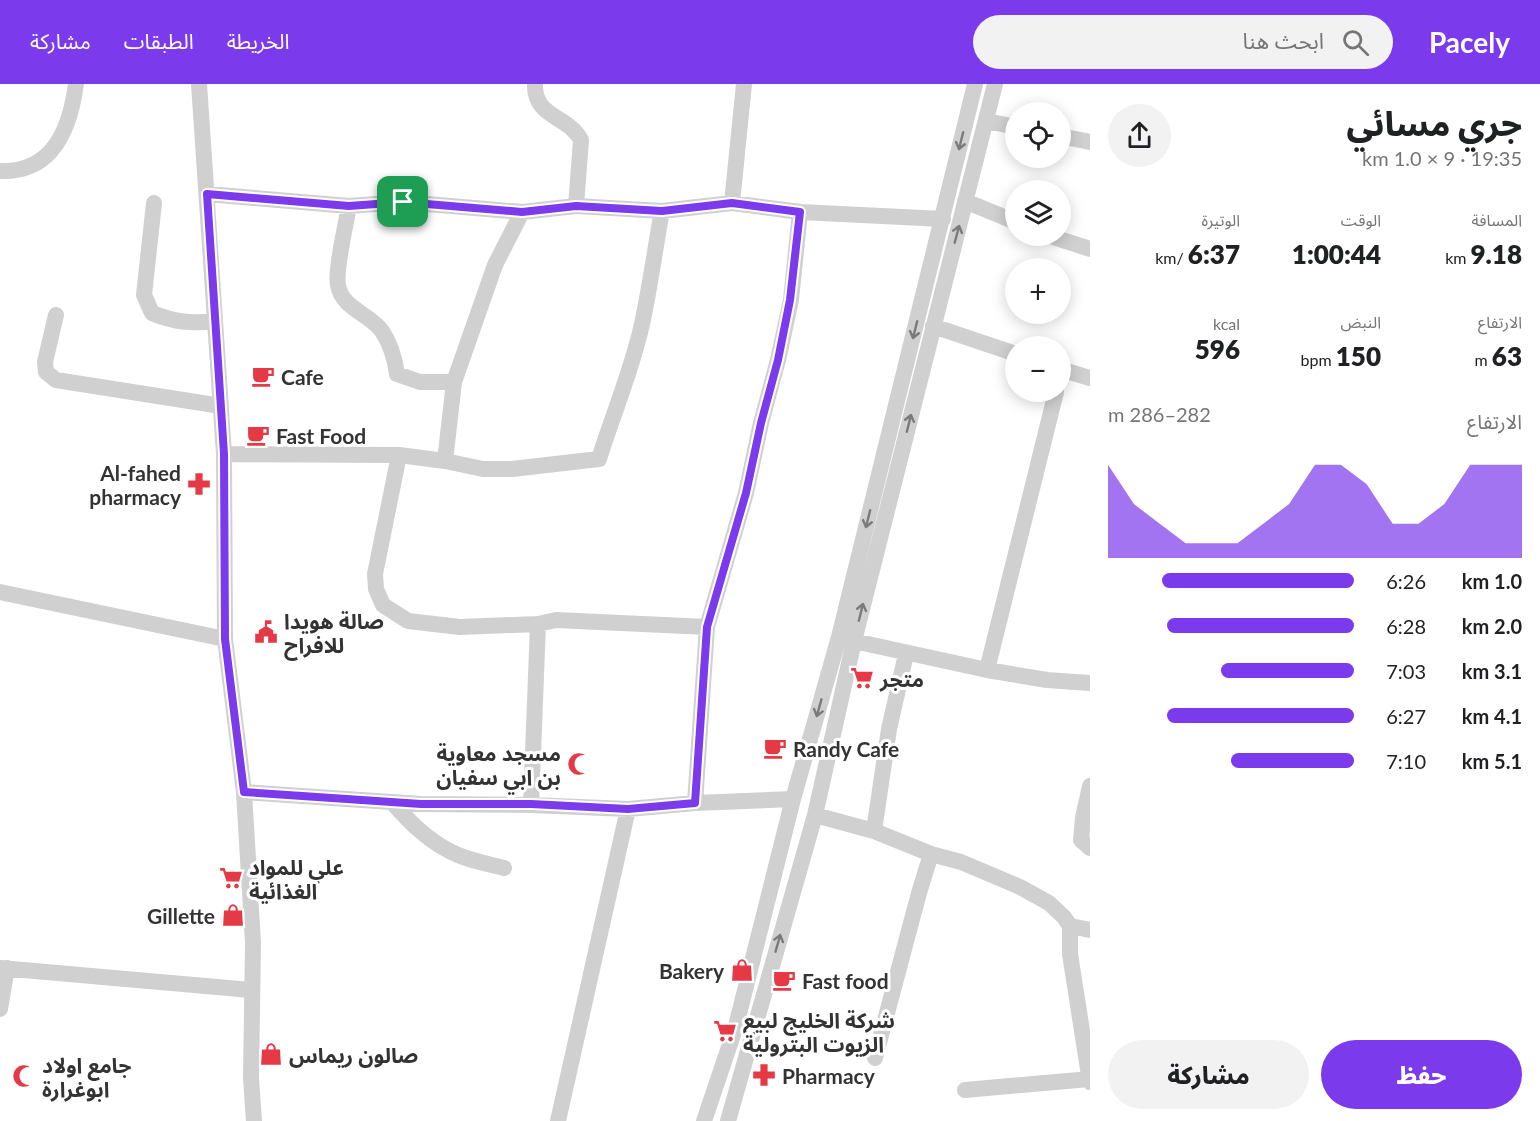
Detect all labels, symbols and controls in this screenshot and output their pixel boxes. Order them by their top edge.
search box [973,15,1393,69]
text: Pacely [1429,25,1510,59]
icon: search [1339,26,1372,59]
text: ابحث هنا [1243,27,1324,54]
text: مشاركة [30,28,91,53]
text: الطبقات [124,28,194,53]
text: الخريطة [227,28,290,53]
map controls [1005,102,1071,402]
button: locate [1005,102,1071,168]
text: جري مسائي [1347,103,1522,143]
button: share [1108,104,1171,167]
one-way arrow [955,131,966,150]
text: 19:35 · 9 × 1.0 km [1362,146,1522,170]
pin [377,176,428,227]
button: layers [1005,180,1071,246]
icon: arrive [386,185,419,218]
text: الوتيرة [1202,210,1240,229]
text: الوقت [1341,210,1381,229]
text: المسافة [1472,210,1522,229]
one-way arrow [951,225,963,244]
text: 6:37 [1188,238,1240,270]
text: 1:00:44 [1292,238,1381,270]
text: 9.18 [1471,238,1522,270]
text: /km [1155,248,1188,267]
text: km [1445,248,1471,267]
button: + [1005,258,1071,324]
text: النبض [1340,312,1381,331]
text: الارتفاع [1478,312,1522,331]
text: kcal [1213,314,1240,333]
one-way arrow [909,320,921,339]
text: 596 [1195,333,1240,365]
button: − [1005,336,1071,402]
text: 150 [1336,340,1381,372]
text: 63 [1492,340,1522,372]
text: bpm [1301,350,1336,369]
text: m [1475,350,1492,369]
cafe icon: Cafe [250,363,276,389]
place label: Cafe [281,364,324,389]
text: 282–286 m [1108,402,1211,426]
text: الارتفاع [1467,409,1522,433]
one-way arrow [903,414,915,433]
cafe icon: Fast Food [245,422,271,448]
place label: Fast Food [276,423,366,448]
place label: Al-fahed pharmacy [89,460,182,509]
pharmacy icon: Al-fahed pharmacy [186,471,212,497]
one-way arrow [862,510,874,529]
text: 6:26 [1386,569,1426,593]
text: 1.0 km [1462,569,1522,593]
one-way arrow [856,603,868,622]
place label: صالة هويدا للافراح [284,608,384,661]
text: 6:28 [1386,614,1426,638]
text: 2.0 km [1462,614,1522,638]
public building icon: صالة هويدا للافراح [253,619,279,645]
text: 7:03 [1386,659,1426,683]
text: 3.1 km [1462,659,1522,683]
supermarket icon: متجر [849,665,875,691]
place label: متجر [879,666,924,692]
one-way arrow [813,698,824,717]
text: 6:27 [1386,704,1426,728]
text: 4.1 km [1462,704,1522,728]
cafe icon: Randy Cafe [762,735,788,761]
place label: Randy Cafe [793,736,899,761]
place label: مسجد معاوية بن ابي سفيان [436,740,561,794]
text: 7:10 [1386,749,1426,773]
text: 5.1 km [1462,749,1522,773]
mosque icon: مسجد معاوية بن ابي سفيان [566,751,592,777]
place label: علي للمواد الغذائية [249,854,344,904]
supermarket icon: علي للمواد الغذائية [218,865,244,891]
shop icon: Gillette [220,902,246,928]
place label: Gillette [147,903,215,928]
one-way arrow [773,934,784,953]
shop icon: Bakery [729,957,755,983]
place label: Bakery [659,958,725,983]
cafe icon: Fast food [771,967,797,993]
place label: Fast food [802,968,889,993]
place label: شركة الخليج لبيع الزيوت البترولية [743,1007,895,1057]
supermarket icon: شركة الخليج لبيع الزيوت البترولية [712,1018,738,1044]
button: مشاركة [1108,1040,1309,1109]
button: حفظ [1321,1040,1522,1109]
shop icon: صالون ريماس [258,1041,284,1067]
place label: صالون ريماس [289,1042,418,1068]
place label: جامع اولاد ابوغرارة [42,1052,132,1102]
pharmacy icon: Pharmacy [751,1062,777,1088]
mosque icon: جامع اولاد ابوغرارة [11,1063,37,1089]
place label: Pharmacy [782,1063,876,1088]

